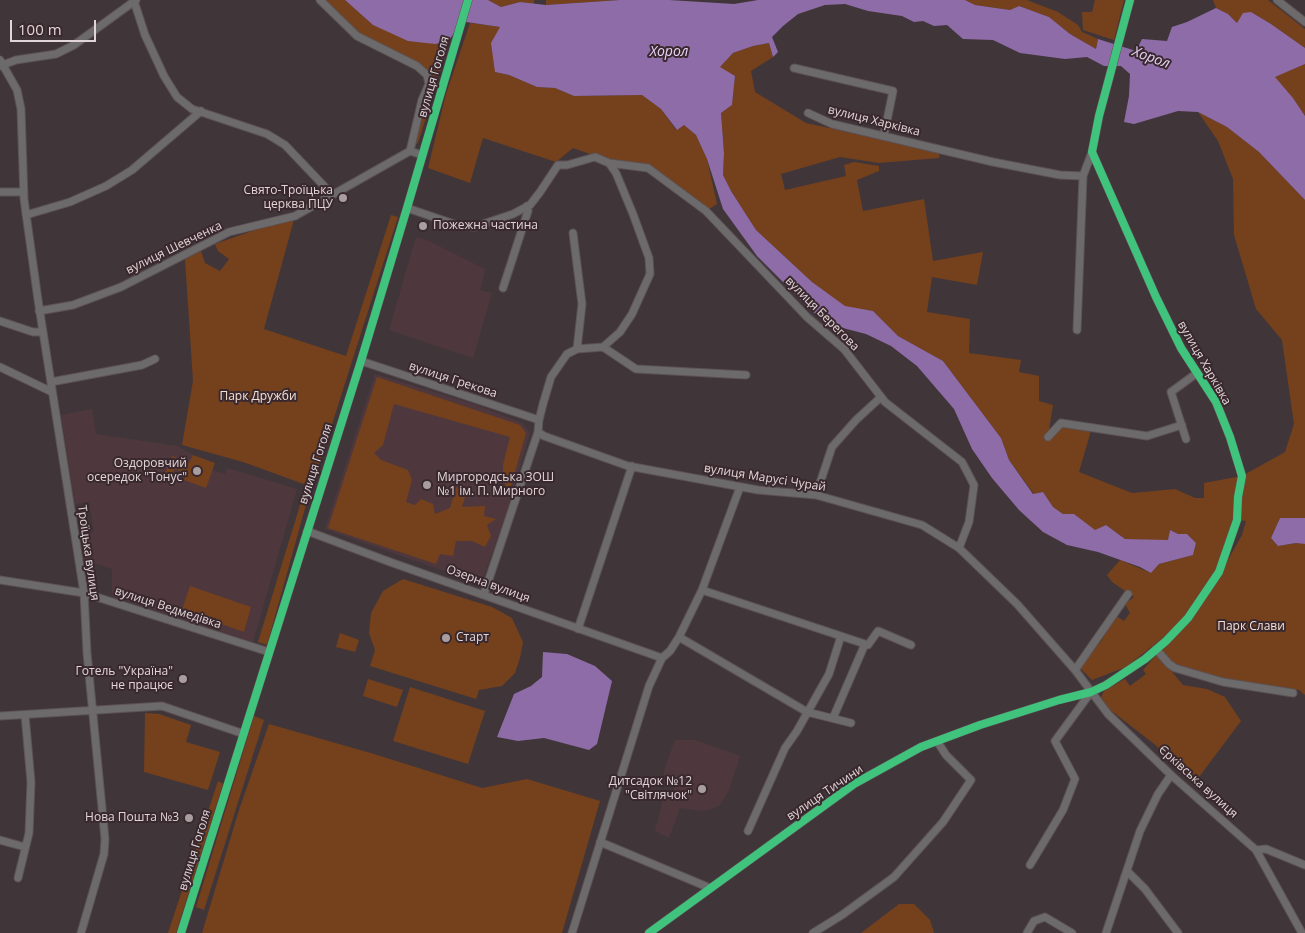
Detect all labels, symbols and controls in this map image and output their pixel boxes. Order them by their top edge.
scale bar [12,10,99,42]
text: 100 m [18,19,62,39]
street label: вулиця Гоголя [415,35,453,119]
water label: Хорол [1130,43,1172,73]
water label: Хорол [650,44,688,60]
street label: вулиця Харківка [826,103,922,139]
place label: Свято-Троїцька церква ПЦУ [244,184,333,212]
marker: Свято-Троїцька церква ПЦУ [337,192,349,204]
street label: вулиця Шевченка [124,218,224,278]
place label: Пожежна частина [433,219,538,233]
marker: Пожежна частина [417,220,429,232]
street label: вулиця Берегова [782,274,862,354]
street label: вулиця Харківка [1174,318,1234,408]
street label: вулиця Грекова [407,359,499,401]
park label: Парк Дружби [219,390,297,404]
street label: вулиця Гоголя [296,422,336,506]
place label: Оздоровчий осередок "Тонус" [87,457,187,485]
street label: вулиця Марусі Чурай [703,461,827,495]
marker: Оздоровчий осередок "Тонус" [191,465,203,477]
place label: Миргородська ЗОШ №1 ім. П. Мирного [437,471,554,499]
marker: Миргородська ЗОШ №1 ім. П. Мирного [421,479,433,491]
street label: Троїцька вулиця [74,504,102,602]
street label: Озерна вулиця [444,562,532,606]
street label: вулиця Ведмедівка [113,584,223,632]
park label: Парк Слави [1217,620,1285,634]
place label: Старт [456,631,489,645]
marker: Старт [440,632,452,644]
place label: Готель "Україна" не працює [76,665,173,693]
marker: Готель "Україна" не працює [177,673,189,685]
street label: Єрківська вулиця [1155,743,1241,821]
street label: вулиця Тичини [784,762,866,824]
place label: Дитсадок №12 "Світлячок" [609,775,692,803]
marker: Дитсадок №12 "Світлячок" [696,783,708,795]
street label: вулиця Гоголя [176,808,214,892]
place label: Нова Пошта №3 [85,811,179,825]
marker: Нова Пошта №3 [183,812,195,824]

